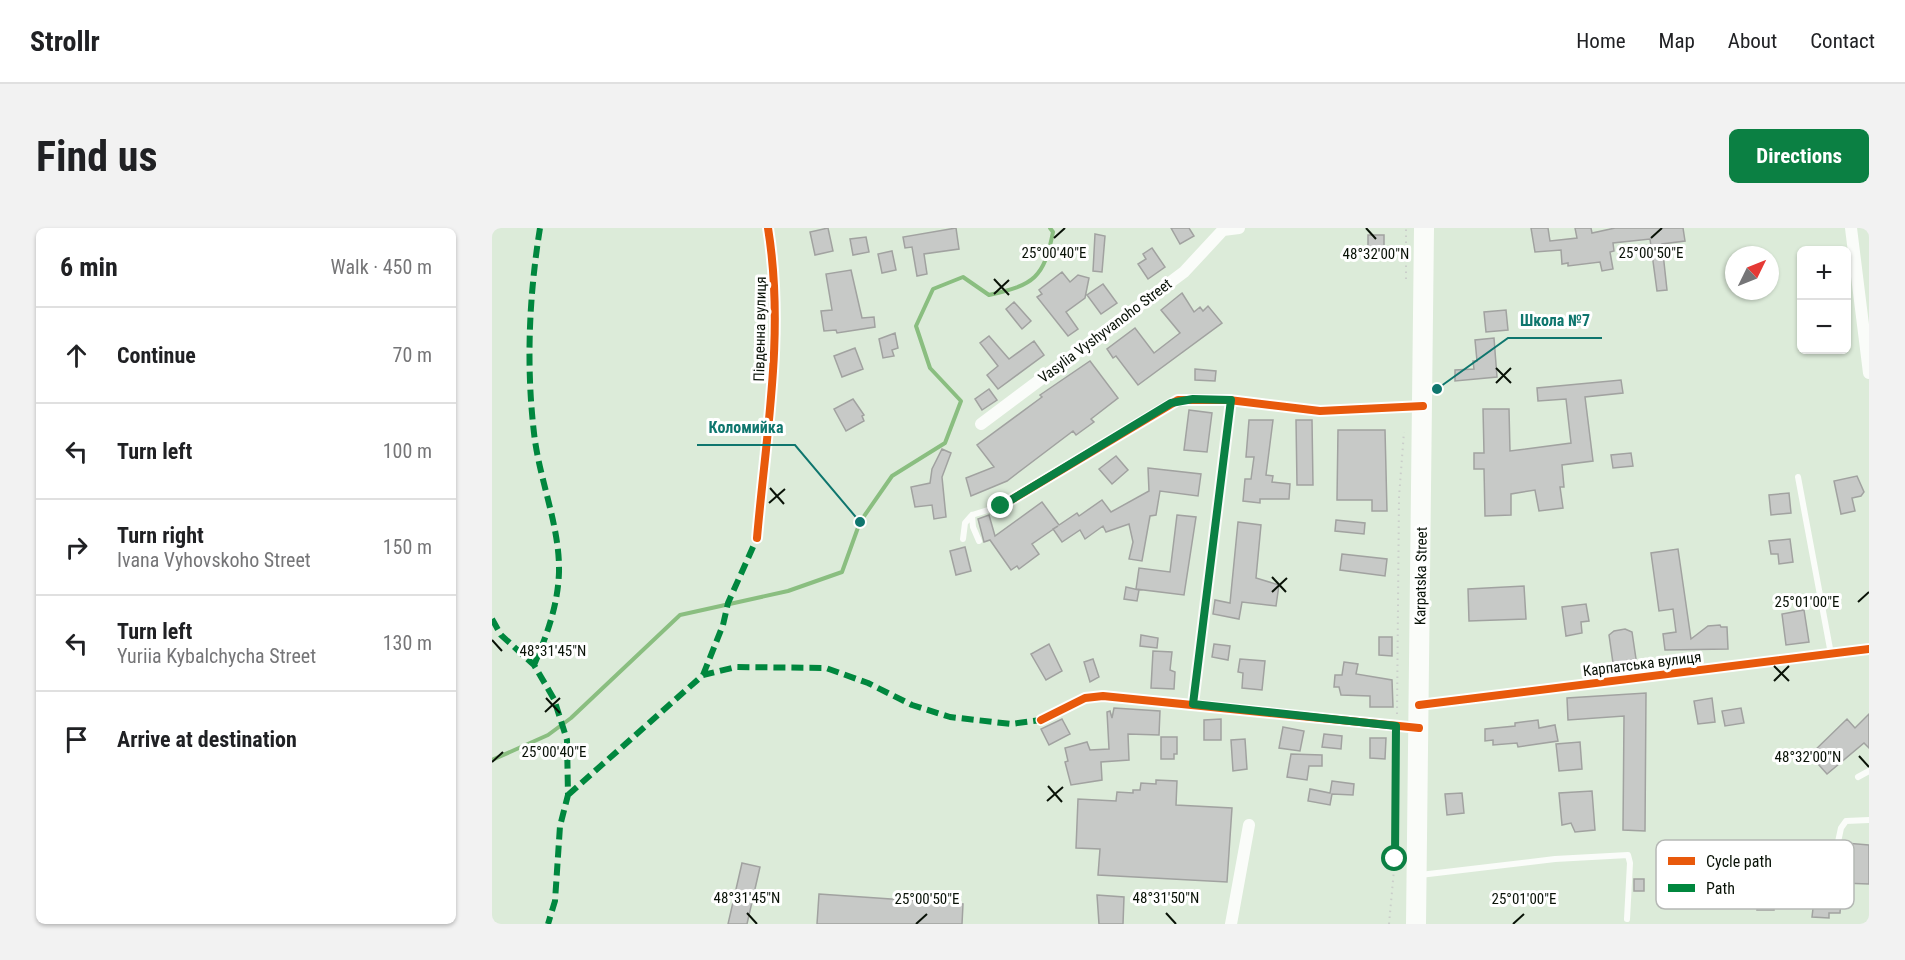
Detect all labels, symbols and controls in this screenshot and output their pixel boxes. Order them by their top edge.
text: Strollr [30,25,100,58]
text: Home [1576,29,1626,53]
text: Map [1659,29,1695,53]
text: About [1728,29,1777,53]
text: Contact [1810,29,1875,53]
button: Directions [1729,129,1869,183]
text: Find us [36,132,157,181]
text: 25°00'40"E [1022,244,1086,262]
text: 25°00'50"E [1619,244,1683,262]
text: 48°32'00"N [1343,245,1409,263]
north arrow [1725,246,1779,300]
map controls [1797,246,1851,354]
button: + [1797,246,1851,300]
text: 6 min [60,252,118,282]
text: Walk · 450 m [331,255,432,279]
street label: Vasylia Vyshyvanoho Street [1035,275,1175,387]
street label: Південна вулиця [750,276,770,382]
button: − [1797,300,1851,354]
callout: Школа №7 [1508,304,1602,338]
text: Школа №7 [1520,311,1590,330]
icon: ahead [60,339,93,372]
text: Continue [117,343,196,368]
text: 70 m [393,343,432,367]
callout: Коломийка [697,411,795,445]
text: Коломийка [709,418,784,437]
icon: left [60,435,93,468]
text: Turn left [117,439,192,464]
text: 100 m [383,439,432,463]
route end [987,492,1013,518]
text: Turn right [117,523,204,548]
street label: Karpatska Street [1411,527,1431,625]
icon: right [60,531,93,564]
text: 150 m [383,535,432,559]
text: Ivana Vyhovskoho Street [117,548,311,572]
text: 25°01'00"E [1775,593,1839,611]
text: Turn left [117,619,192,644]
icon: left [60,627,93,660]
text: 130 m [383,631,432,655]
text: 48°31'45"N [520,642,586,660]
text: Yuriia Kybalchycha Street [117,644,316,668]
street label: Карпатська вулиця [1582,648,1702,680]
icon: arrive [60,723,93,756]
text: Arrive at destination [117,727,297,752]
text: 25°00'40"E [522,743,586,761]
text: 48°32'00"N [1775,748,1841,766]
legend [1656,840,1854,909]
route start [1381,845,1407,871]
text: Cycle path [1706,852,1772,871]
text: Path [1706,879,1735,898]
text: 48°31'45"N [714,889,780,907]
text: 48°31'50"N [1133,889,1199,907]
text: 25°00'50"E [895,890,959,908]
text: 25°01'00"E [1492,890,1556,908]

